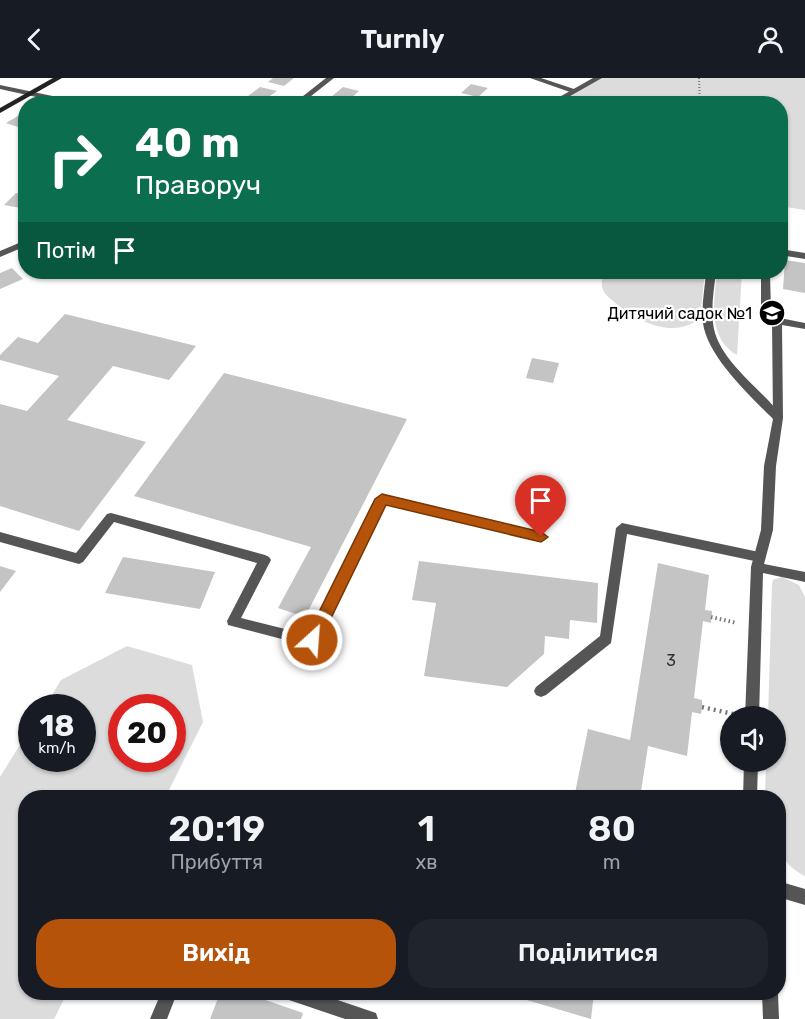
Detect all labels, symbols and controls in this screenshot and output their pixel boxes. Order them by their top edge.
icon: back [18,23,51,56]
text: Turnly [360,23,445,55]
icon: person [754,23,787,56]
text: 40 m [135,118,240,168]
icon: right [36,120,114,198]
text: Праворуч [135,169,261,201]
icon: arrive [108,234,141,267]
text: Потім [36,237,96,264]
school or university icon: Дитячий садок №1 [757,298,787,328]
place label: Дитячий садок №1 [608,304,752,323]
pin [515,475,566,537]
icon: arrive [524,484,557,517]
position arrow [280,608,344,672]
house number: 3 [666,651,676,670]
speed limit sign: 20 [108,694,186,772]
map controls [720,706,786,772]
button: sound [720,706,786,772]
text: 18 [39,708,75,744]
text: km/h [38,739,76,757]
text: 20:19 [168,807,265,850]
text: 1 [418,807,435,850]
text: 80 [588,807,636,850]
text: Прибуття [171,850,263,874]
text: хв [415,850,437,874]
text: m [603,850,621,874]
button: Вихід [36,919,396,988]
button: Поділитися [408,919,768,988]

